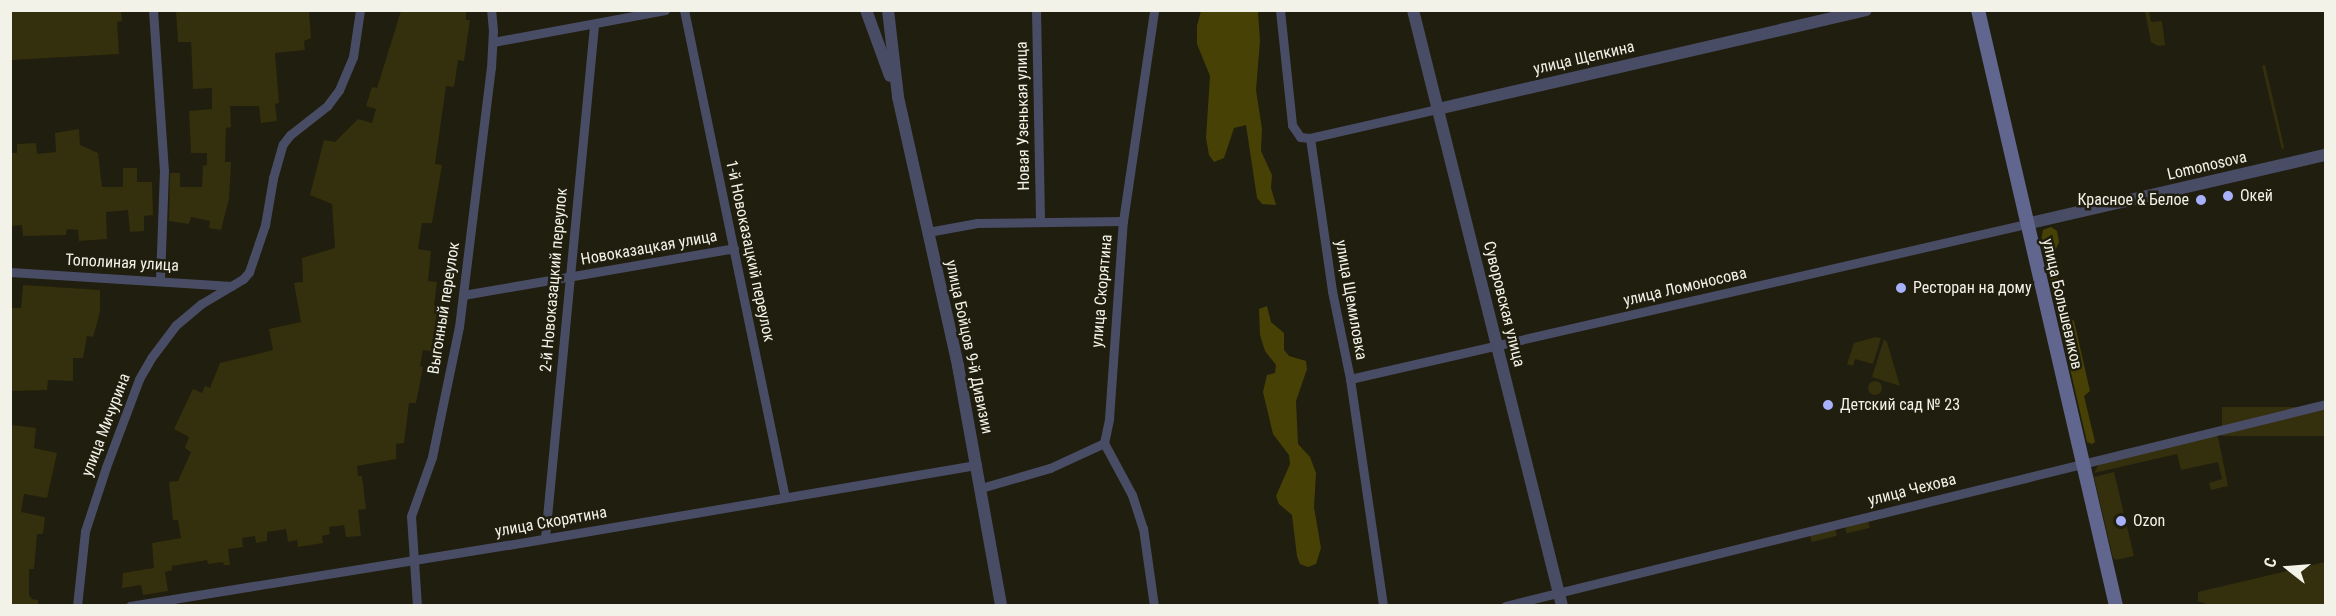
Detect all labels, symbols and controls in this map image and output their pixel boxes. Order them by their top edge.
street label: улица Щепкина [1532,37,1636,79]
street label: Новая Узенькая улица [1012,41,1034,191]
street label: Lomonosova [2165,148,2249,184]
street label: 1-й Новоказацкий переулок [721,158,779,344]
place label: Окей [2240,186,2273,206]
street label: 2-й Новоказацкий переулок [536,187,572,373]
marker: Окей [2221,189,2235,203]
place label: Красное & Белое [2078,190,2189,210]
marker: Красное & Белое [2194,193,2208,207]
street label: Новоказацкая улица [579,227,719,269]
street label: улица Скорятина [1087,234,1117,348]
street label: улица Большевиков [2038,237,2086,371]
street label: улица Щемиловка [1331,239,1371,361]
street label: Суворовская улица [1479,239,1529,369]
street label: Выгонный переулок [424,241,464,375]
street label: Тополиная улица [65,250,179,276]
street label: улица Бойцов 9-й Дивизии [941,258,997,436]
street label: улица Ломоносова [1621,263,1749,311]
place label: Ресторан на дому [1913,278,2032,298]
marker: Ресторан на дому [1894,281,1908,295]
street label: улица Мичурина [78,371,134,479]
place label: Детский сад № 23 [1840,395,1960,415]
marker: Детский сад № 23 [1821,398,1835,412]
street label: улица Чехова [1866,470,1958,510]
street label: улица Скорятина [494,503,608,541]
place label: Ozon [2133,511,2165,531]
marker: Ozon [2114,514,2128,528]
north arrow [2258,538,2318,598]
text: С [2260,555,2281,570]

